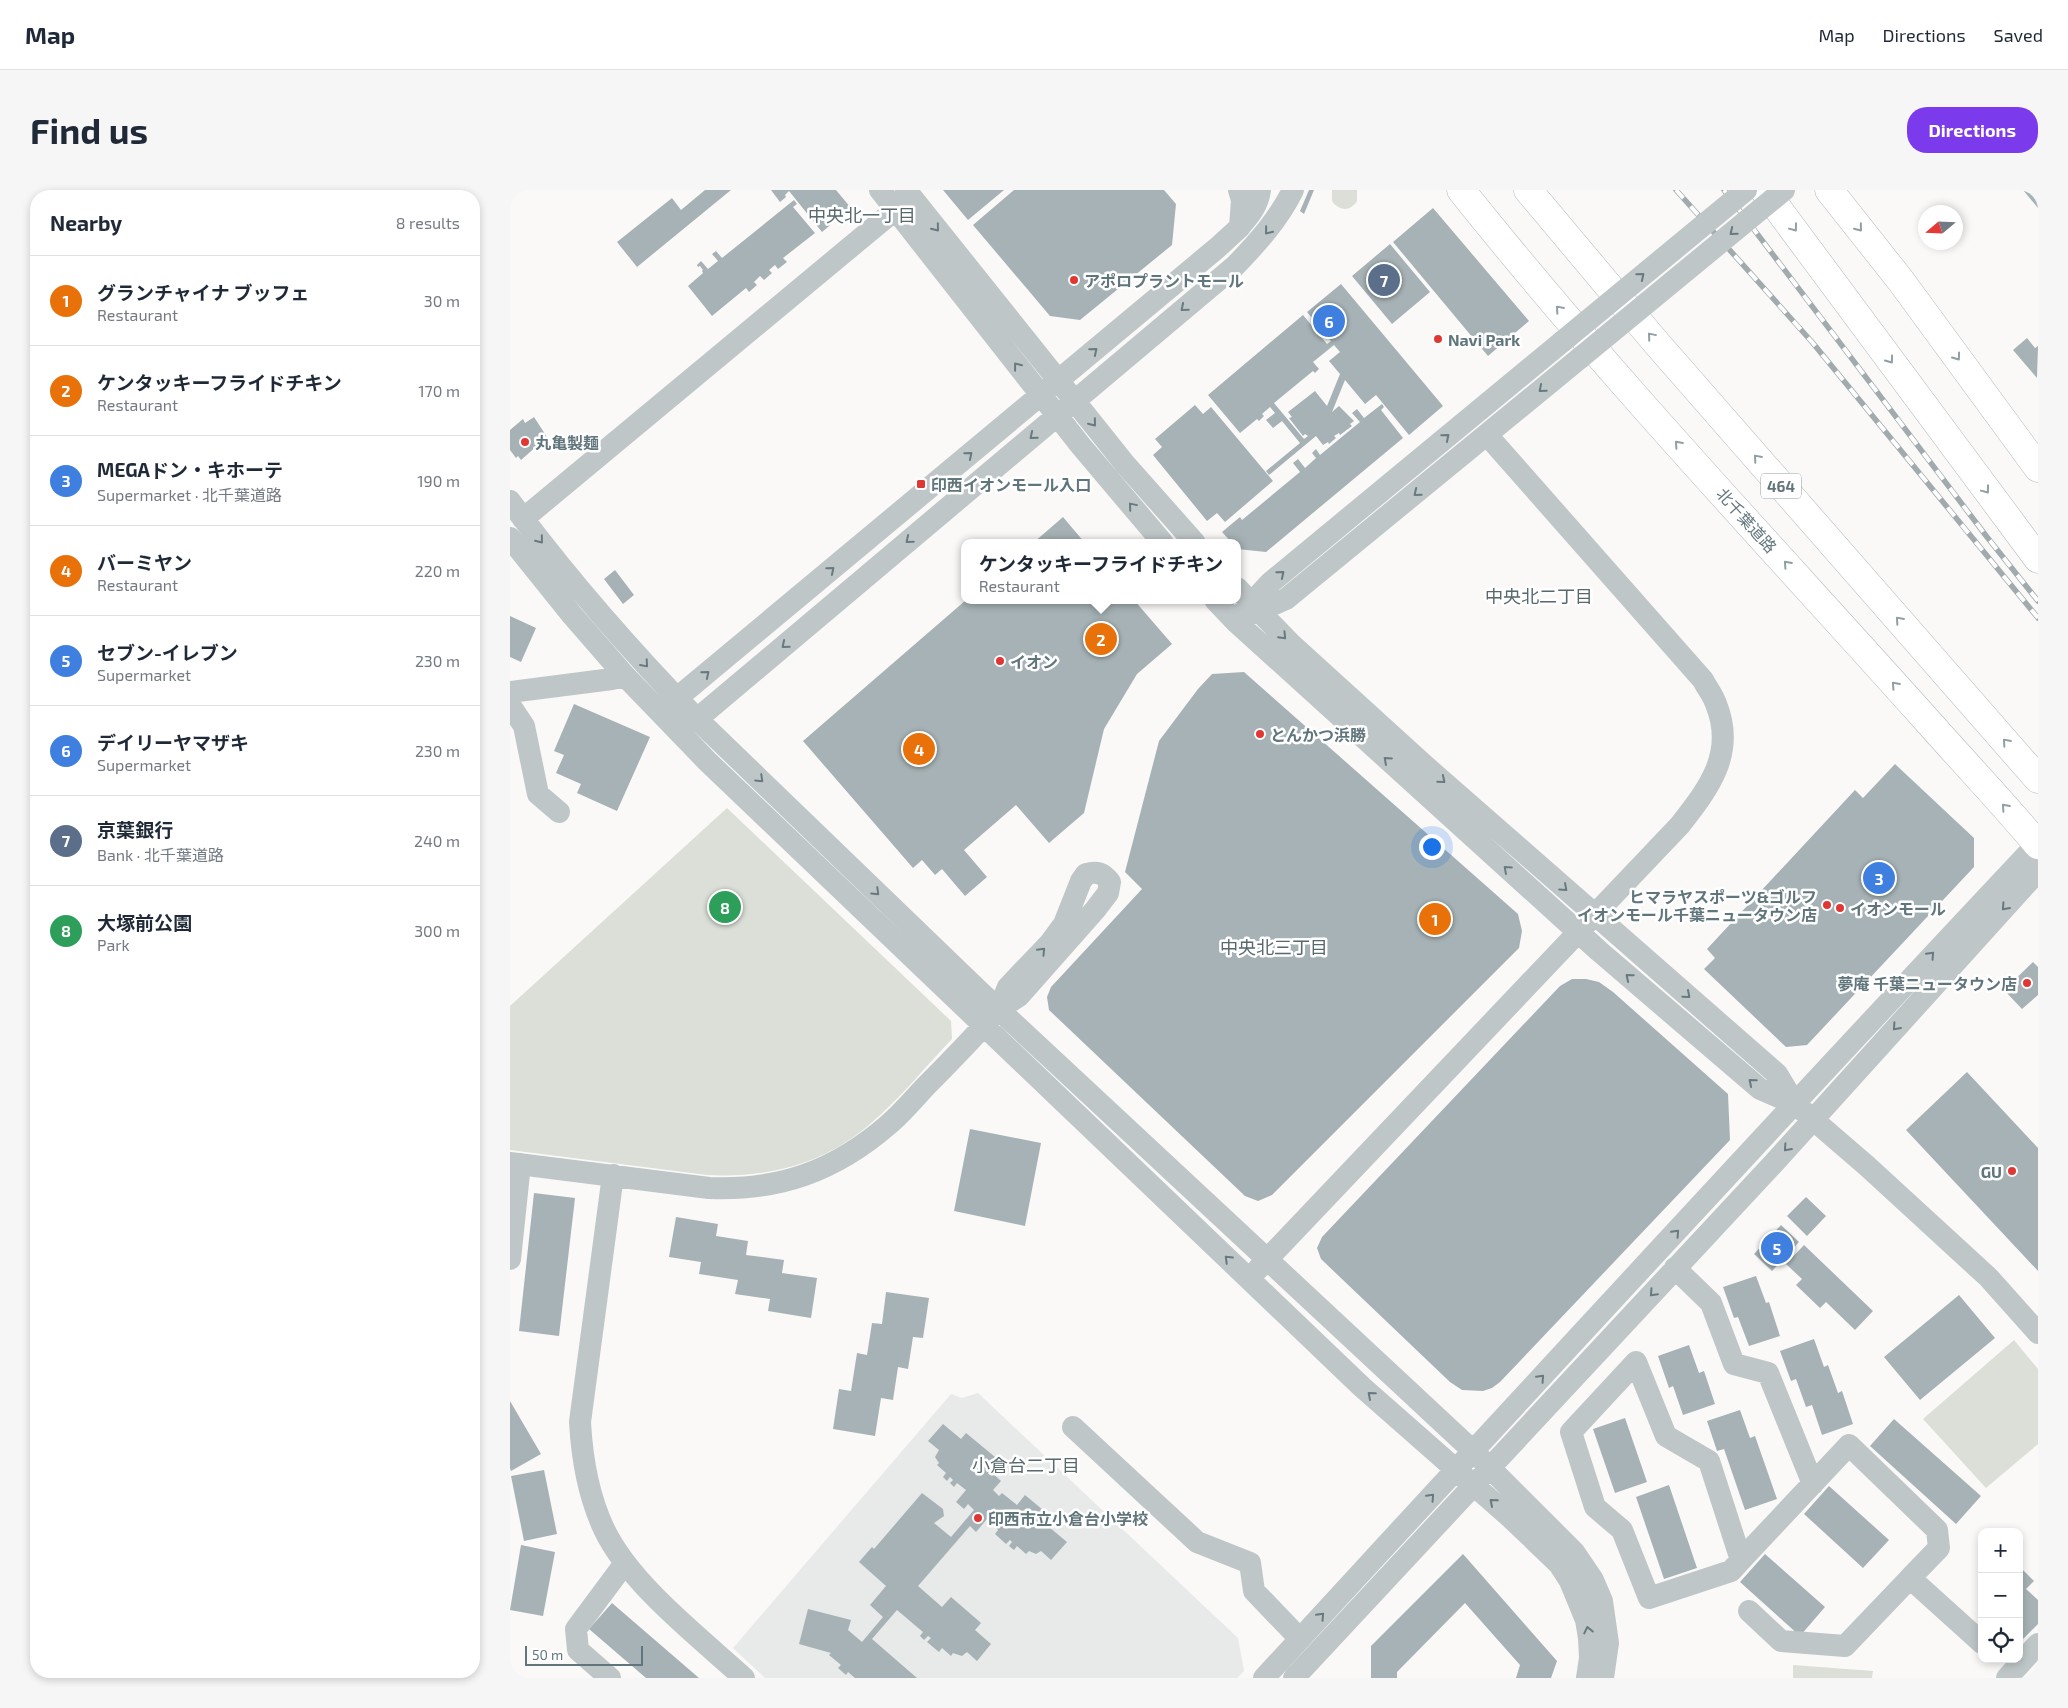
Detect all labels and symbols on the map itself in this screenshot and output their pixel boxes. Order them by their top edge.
district label: 中央北一丁目 [808,204,916,226]
north arrow [1918,205,1963,250]
one-way arrow [931,222,939,231]
one-way arrow [1788,222,1796,231]
one-way arrow [1854,222,1862,231]
one-way arrow [1264,225,1273,234]
one-way arrow [1730,227,1739,235]
pin: 7 [1368,261,1400,299]
place label: アポロプラントモール [1084,271,1244,290]
marker: アポロプラントモール [1068,274,1080,286]
one-way arrow [1635,274,1644,282]
pin: 6 [1313,302,1345,340]
one-way arrow [1181,303,1190,311]
one-way arrow [1556,306,1564,315]
place label: Navi Park [1448,330,1520,349]
marker: Navi Park [1432,333,1444,345]
one-way arrow [1648,333,1656,342]
one-way arrow [1088,348,1097,356]
one-way arrow [1952,351,1960,360]
one-way arrow [1884,354,1892,363]
one-way arrow [1014,363,1023,372]
one-way arrow [1539,384,1548,393]
one-way arrow [1087,417,1095,426]
one-way arrow [1030,430,1039,438]
place label: 丸亀製麺 [535,433,599,452]
one-way arrow [1441,433,1450,442]
marker: 丸亀製麺 [519,436,531,448]
one-way arrow [1675,441,1684,450]
one-way arrow [964,451,973,460]
one-way arrow [1754,455,1763,464]
road number: 464 [1761,474,1801,498]
place label: 印西イオンモール入口 [931,475,1091,494]
marker: 印西イオンモール入口 [915,478,927,490]
street label: 北千葉道路 [1713,484,1781,556]
one-way arrow [1980,484,1989,494]
one-way arrow [1414,487,1423,495]
one-way arrow [1128,502,1137,511]
one-way arrow [535,534,543,543]
one-way arrow [905,535,914,544]
one-way arrow [1784,560,1793,569]
one-way arrow [825,567,834,575]
one-way arrow [1275,571,1284,579]
district label: 中央北二丁目 [1485,585,1593,607]
one-way arrow [1896,617,1905,626]
pin: 2 [1085,620,1117,658]
one-way arrow [1277,630,1286,639]
one-way arrow [781,640,790,649]
place label: イオン [1010,652,1058,671]
marker: イオン [994,655,1006,667]
one-way arrow [639,658,648,667]
one-way arrow [700,671,709,679]
one-way arrow [1892,682,1901,691]
place label: とんかつ浜勝 [1270,725,1366,744]
marker: とんかつ浜勝 [1254,728,1266,740]
pin: 4 [903,730,935,768]
one-way arrow [2003,739,2012,748]
one-way arrow [1383,756,1392,765]
one-way arrow [754,773,763,782]
one-way arrow [1437,775,1446,784]
one-way arrow [2002,804,2011,813]
your location [1419,834,1445,860]
pin: 3 [1863,859,1895,897]
one-way arrow [1503,866,1512,875]
one-way arrow [1559,882,1568,891]
one-way arrow [871,886,880,895]
place label: ヒマラヤスポーツ&ゴルフ イオンモール千葉ニュータウン店 [1577,887,1817,924]
pin: 8 [709,888,741,926]
marker: ヒマラヤスポーツ&ゴルフ イオンモール千葉ニュータウン店 [1821,899,1833,911]
place label: イオンモール [1850,899,1946,918]
pin: 1 [1419,900,1451,938]
marker: イオンモール [1834,902,1846,914]
one-way arrow [2002,902,2011,911]
district label: 中央北三丁目 [1220,936,1328,958]
one-way arrow [1036,948,1045,957]
one-way arrow [1925,952,1934,961]
one-way arrow [1625,973,1634,982]
place label: 夢庵 千葉ニュータウン店 [1838,974,2017,993]
marker: 夢庵 千葉ニュータウン店 [2021,977,2033,989]
one-way arrow [1681,989,1690,998]
one-way arrow [1893,1022,1902,1031]
one-way arrow [1749,1079,1758,1088]
one-way arrow [1784,1143,1793,1152]
place label: GU [1981,1162,2002,1181]
marker: GU [2006,1165,2018,1177]
one-way arrow [1670,1229,1679,1238]
pin: 5 [1761,1229,1793,1267]
one-way arrow [1225,1256,1234,1265]
one-way arrow [1650,1287,1659,1296]
one-way arrow [1535,1374,1544,1383]
one-way arrow [1368,1392,1377,1401]
district label: 小倉台二丁目 [972,1454,1080,1476]
one-way arrow [1425,1493,1434,1502]
one-way arrow [1490,1499,1499,1508]
place label: 印西市立小倉台小学校 [988,1509,1148,1528]
marker: 印西市立小倉台小学校 [972,1512,984,1524]
one-way arrow [1315,1613,1324,1622]
one-way arrow [1583,1625,1593,1634]
scale bar [525,1643,642,1666]

